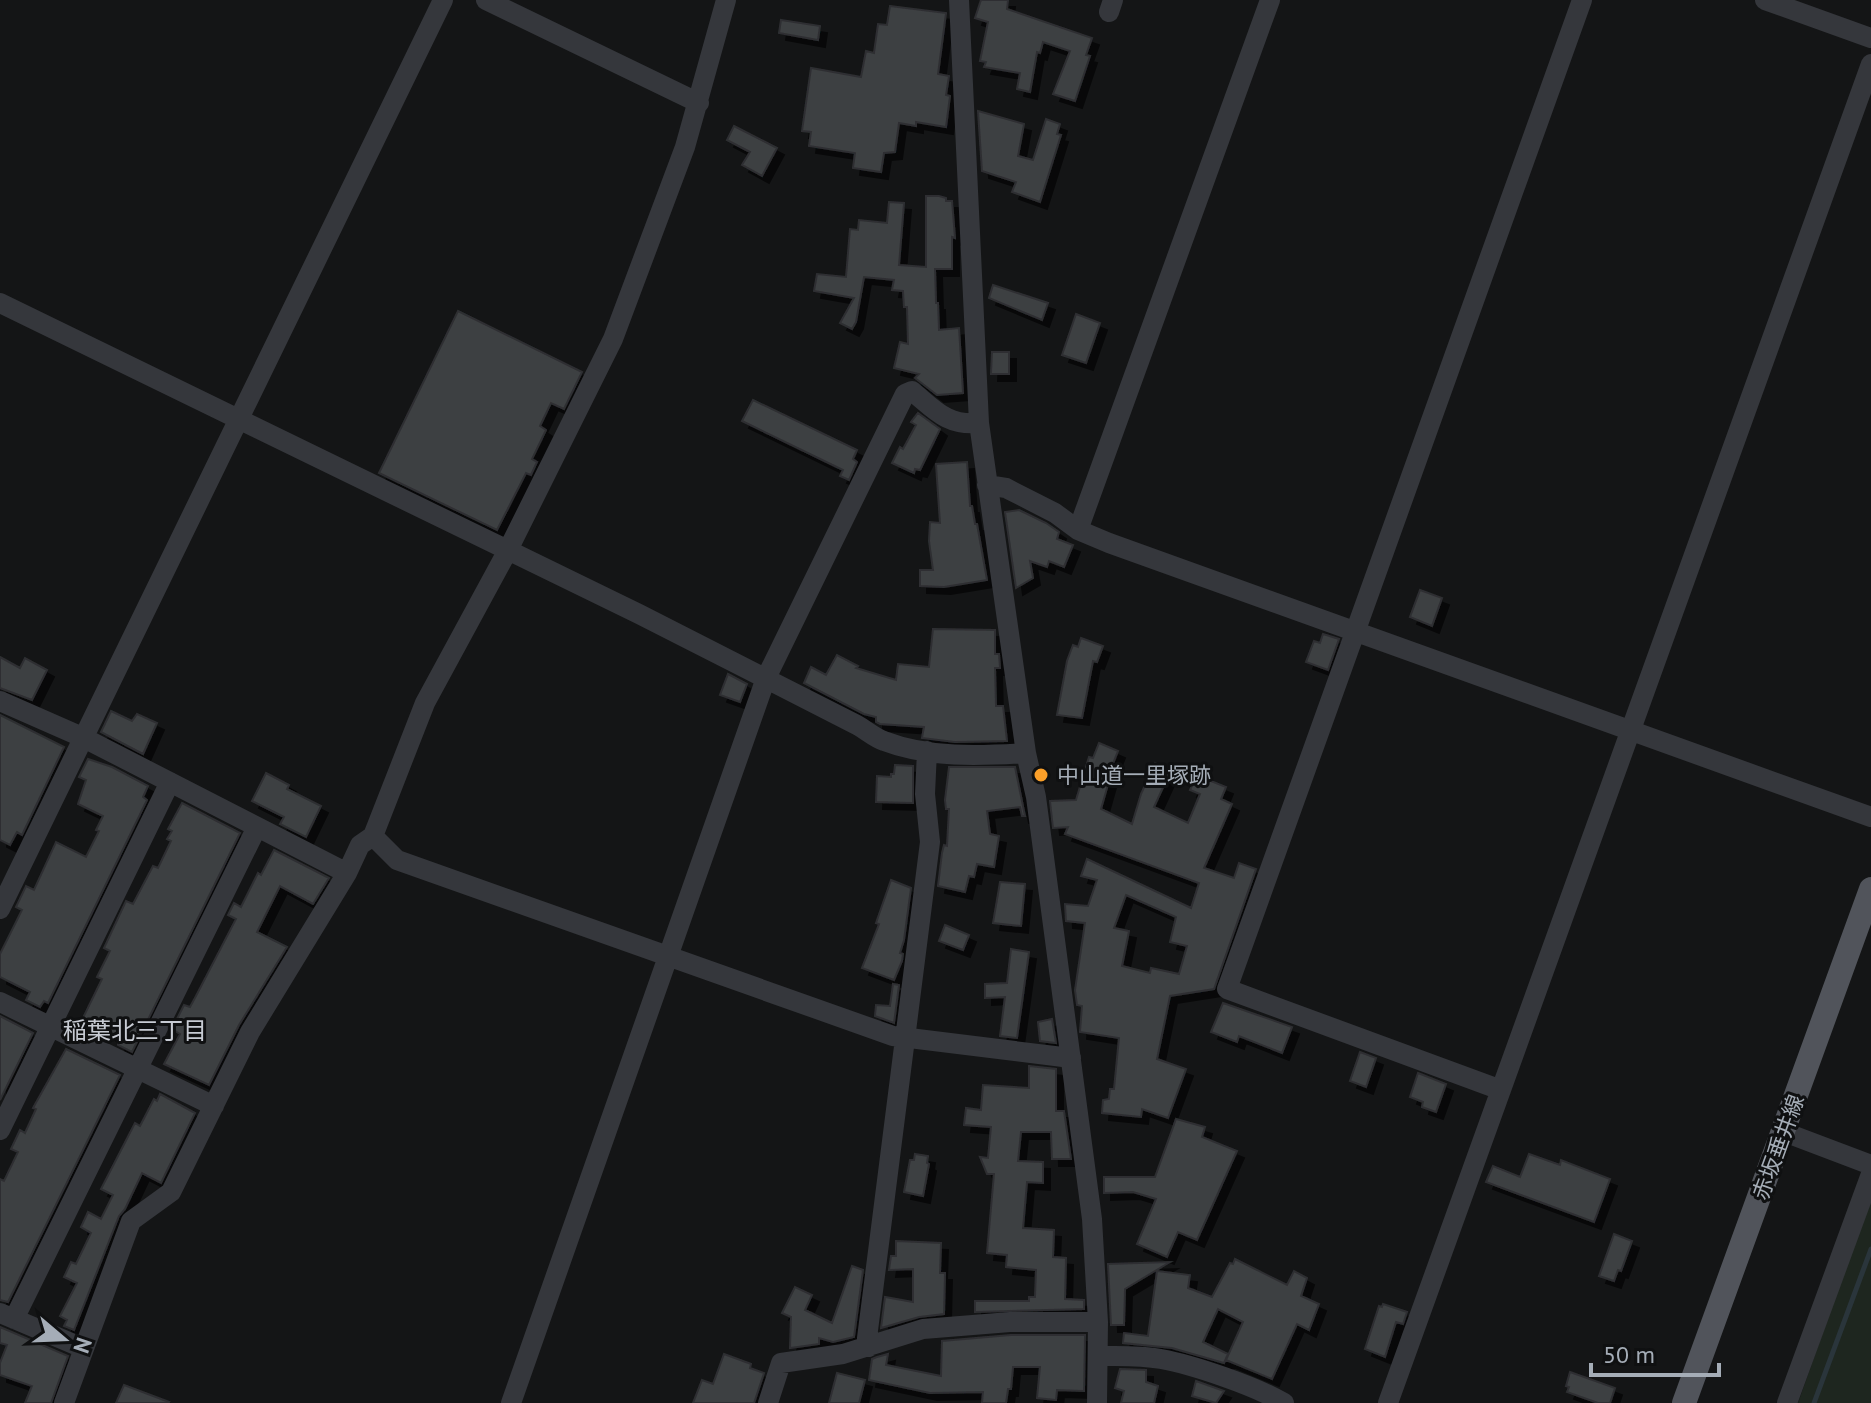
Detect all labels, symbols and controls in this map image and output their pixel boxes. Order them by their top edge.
place label: 中山道一里塚跡 [1057,761,1211,789]
marker: 中山道一里塚跡 [1032,766,1050,784]
district label: 稲葉北三丁目 [63,1015,207,1046]
street label: 赤坂垂井線 [1746,1091,1810,1203]
north arrow [24,1299,104,1379]
scale bar [1591,1327,1719,1377]
text: N [67,1334,99,1357]
text: 50 m [1603,1339,1655,1370]

